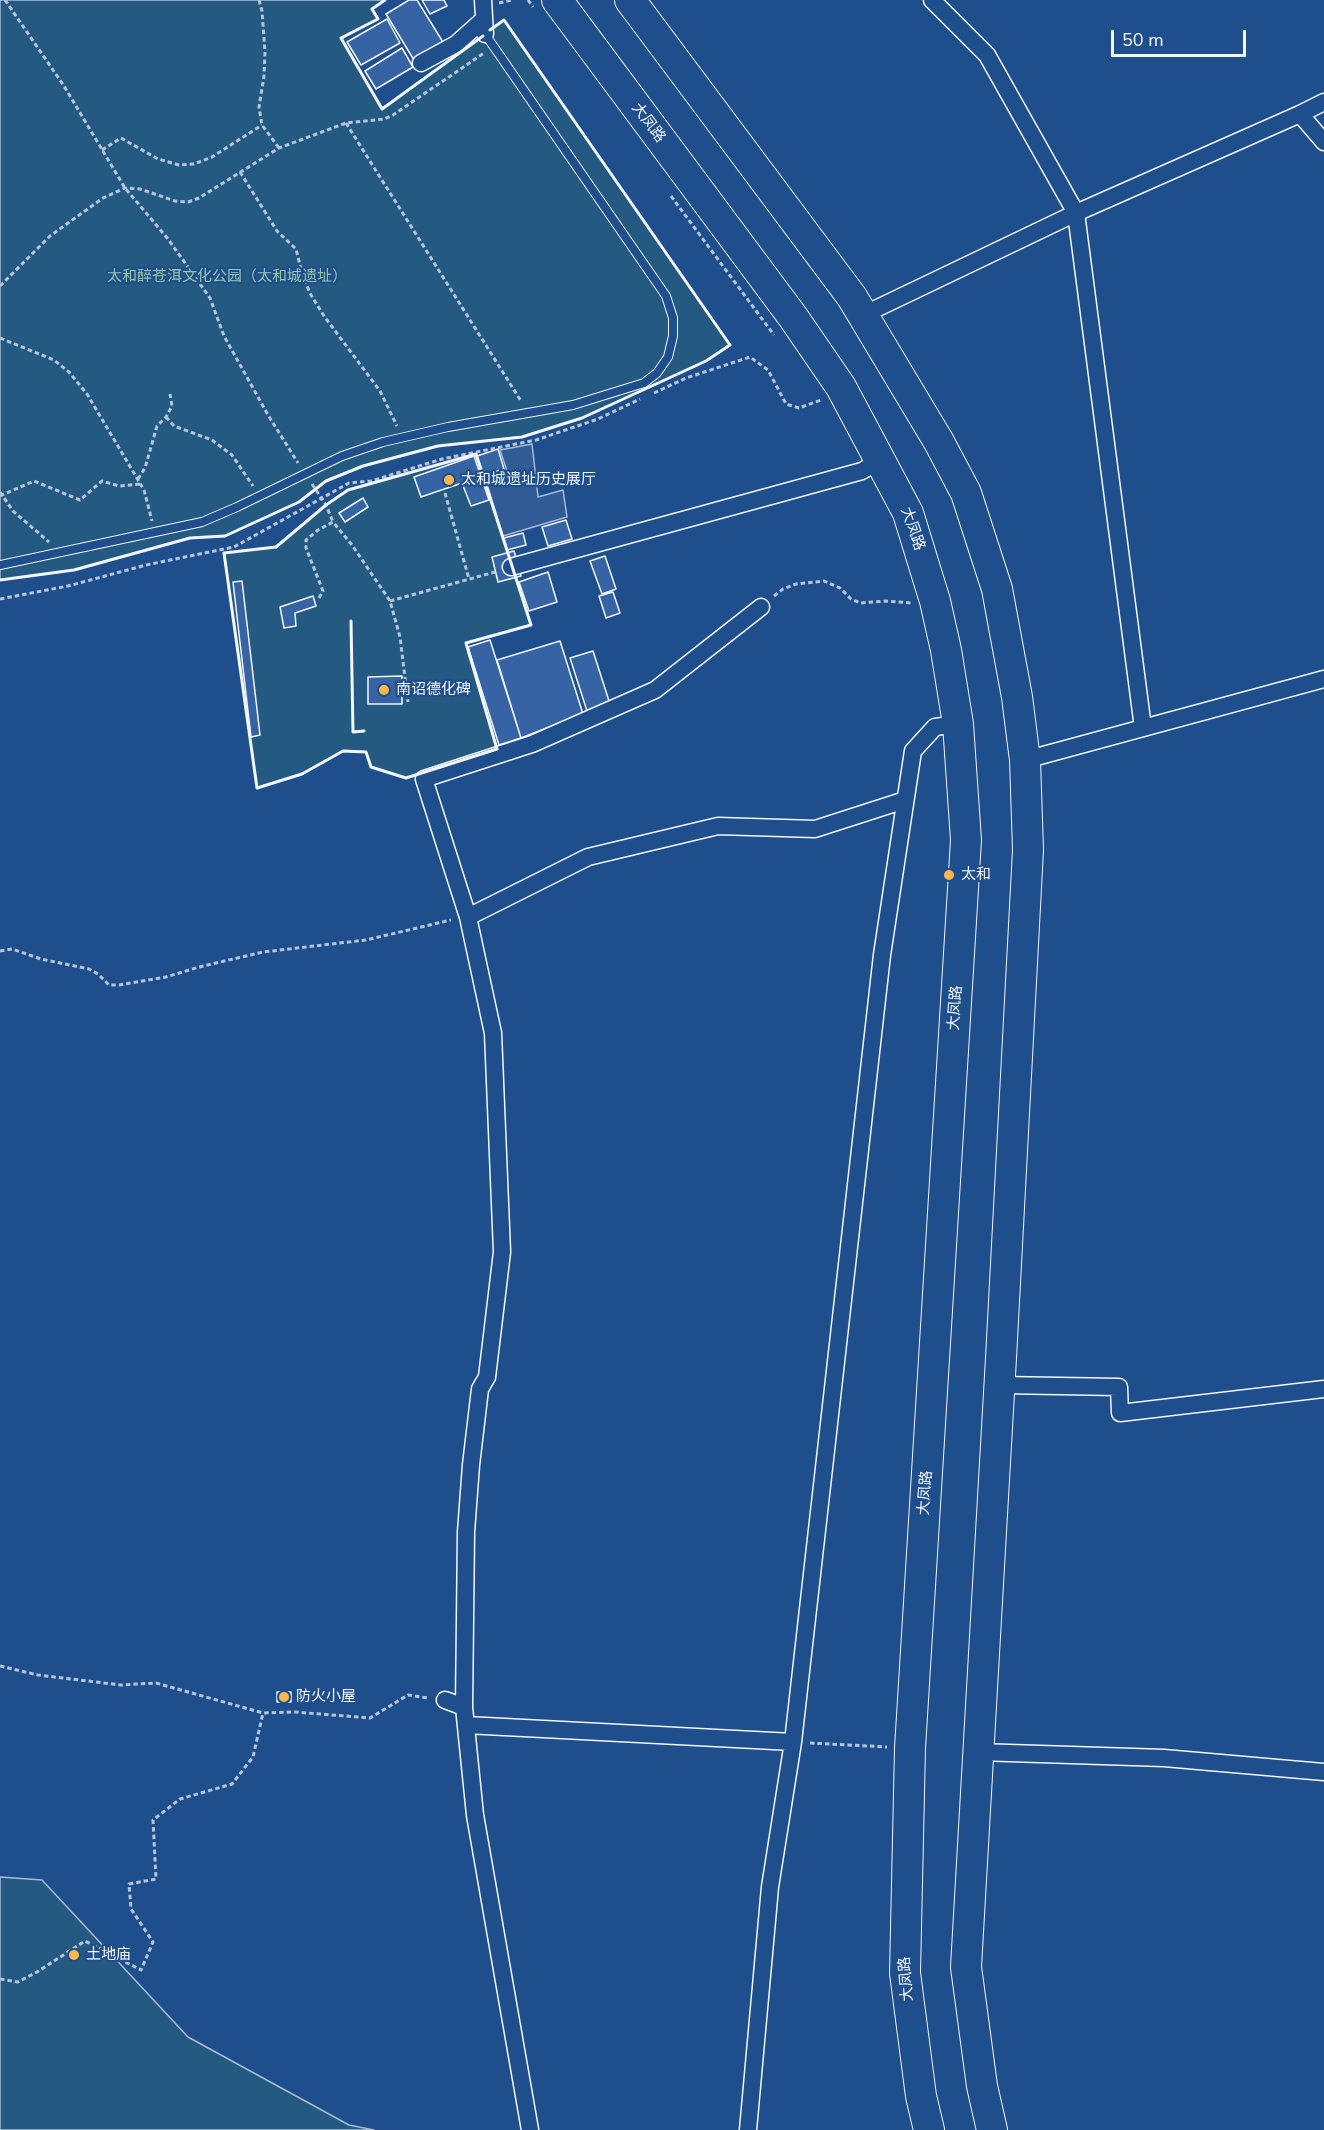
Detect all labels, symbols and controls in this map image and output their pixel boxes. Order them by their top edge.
scale bar [1114,18,1249,56]
text: 50 m [1122,28,1164,52]
street label: 大凤路 [627,100,669,146]
park label: 太和醉苍洱文化公园（太和城遗址） [107,268,347,286]
place label: 太和城遗址历史展厅 [461,471,596,489]
marker: 太和城遗址历史展厅 [442,473,456,487]
street label: 大凤路 [896,505,928,553]
place label: 南诏德化碑 [396,681,471,699]
marker: 南诏德化碑 [377,683,391,697]
place label: 太和 [961,866,991,884]
marker: 太和 [942,868,956,882]
street label: 大凤路 [945,985,967,1031]
street label: 大凤路 [915,1470,937,1516]
place label: 防火小屋 [296,1688,356,1706]
marker: 防火小屋 [277,1690,291,1704]
place label: 土地庙 [86,1946,131,1964]
marker: 土地庙 [67,1948,81,1962]
street label: 大凤路 [896,1956,918,2002]

